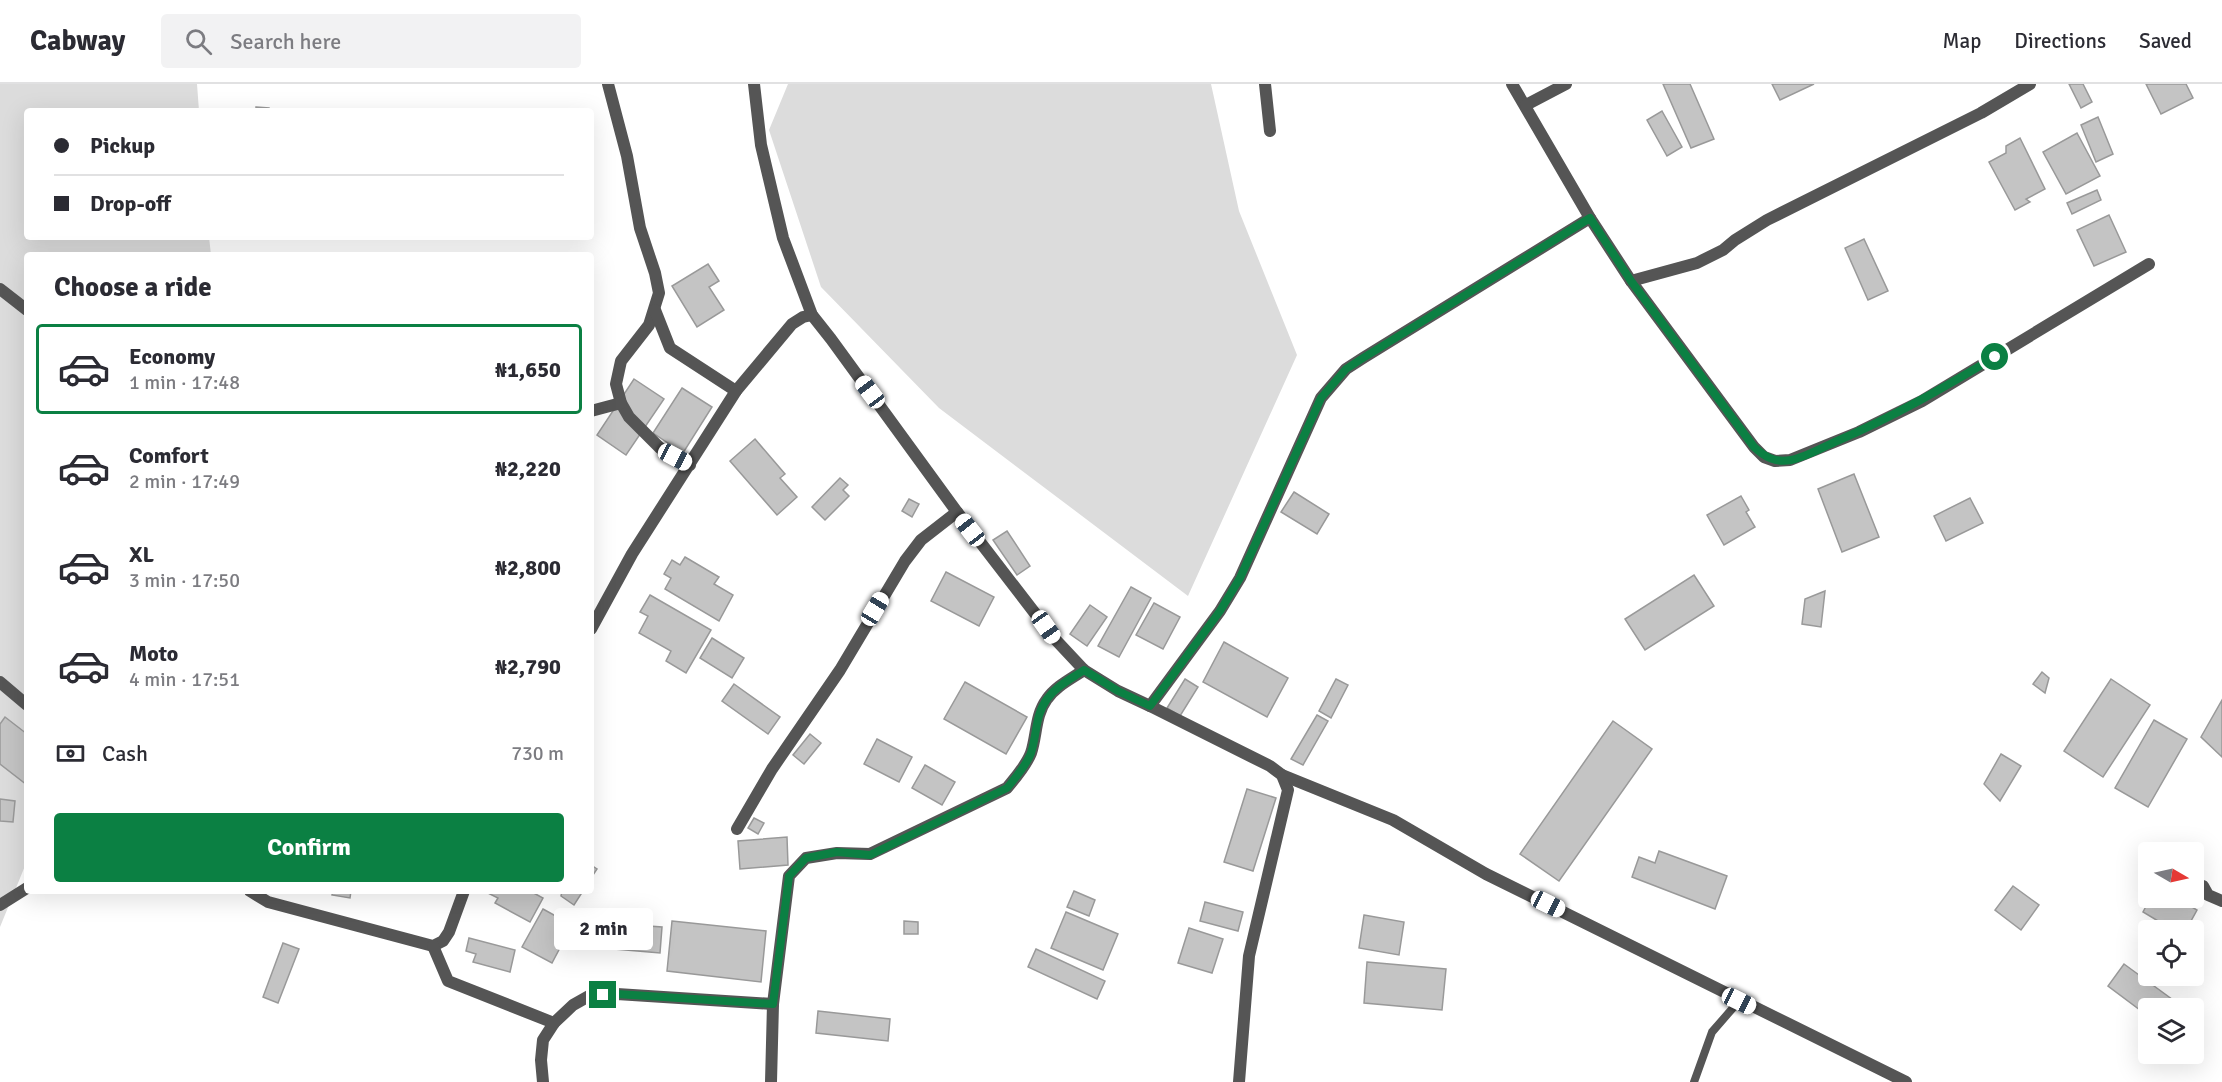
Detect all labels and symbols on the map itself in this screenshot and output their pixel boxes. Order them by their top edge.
route start [1981,343,2008,370]
car [852,372,888,412]
car [655,441,695,473]
car [952,510,988,550]
car [858,589,892,629]
car [1028,607,1064,647]
north arrow [2138,842,2204,908]
car [1528,888,1568,920]
callout: 2 min [554,908,652,950]
route end [589,981,616,1008]
car [1719,985,1759,1017]

